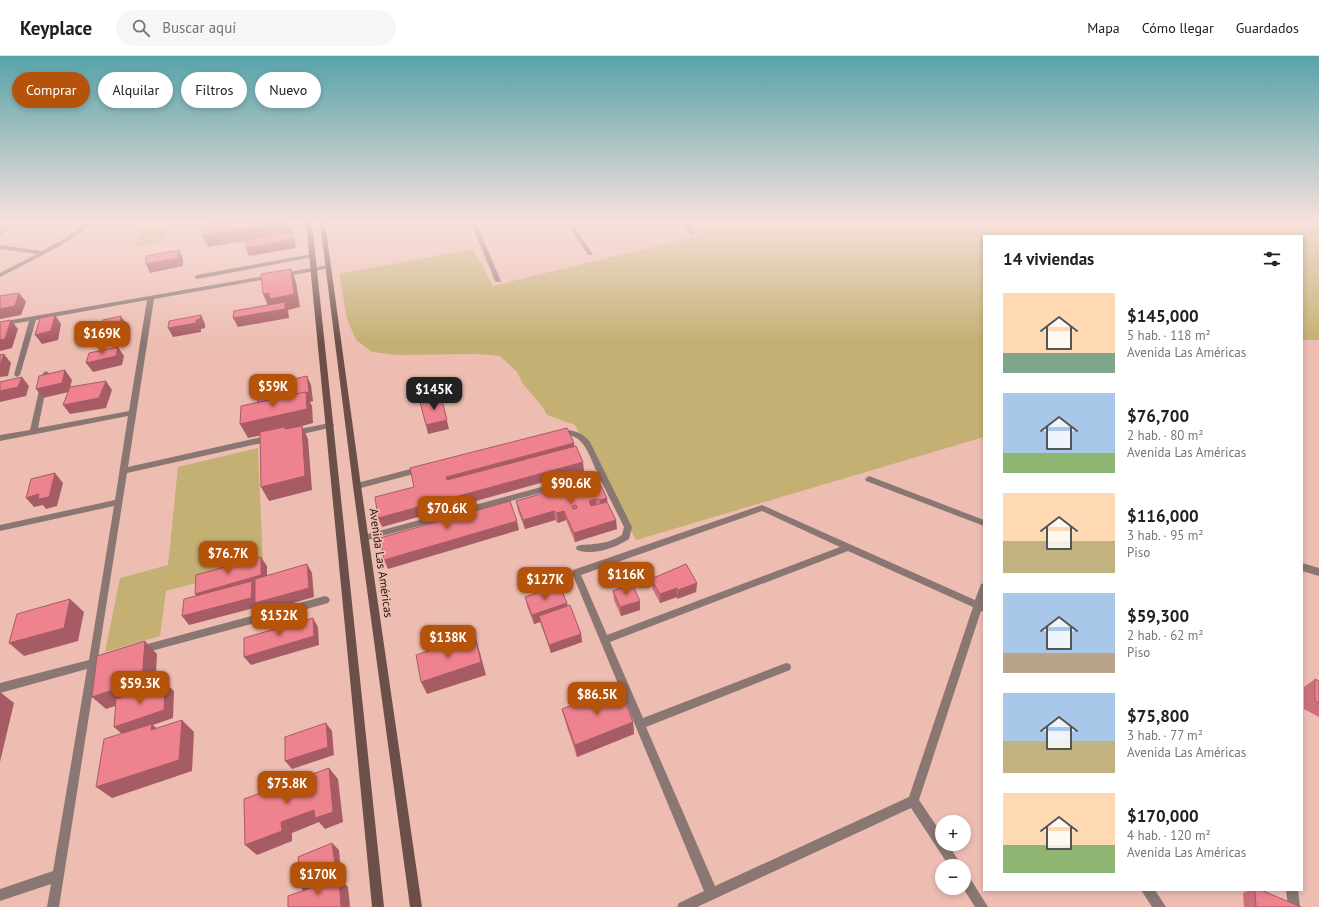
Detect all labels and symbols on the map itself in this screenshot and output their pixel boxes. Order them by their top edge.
pin: $169K [74,321,130,355]
pin: $59K [249,374,297,408]
pin: $145K [406,377,462,411]
pin: $90.6K [538,471,604,505]
pin: $70.6K [414,496,480,530]
street label: Avenida Las Américas [366,507,397,618]
pin: $76.7K [195,541,261,575]
pin: $116K [598,562,654,596]
pin: $127K [517,567,573,601]
pin: $152K [251,603,307,637]
pin: $138K [420,625,476,659]
pin: $59.3K [107,671,173,705]
pin: $86.5K [564,682,630,716]
pin: $75.8K [254,771,320,805]
pin: $170K [290,862,346,896]

